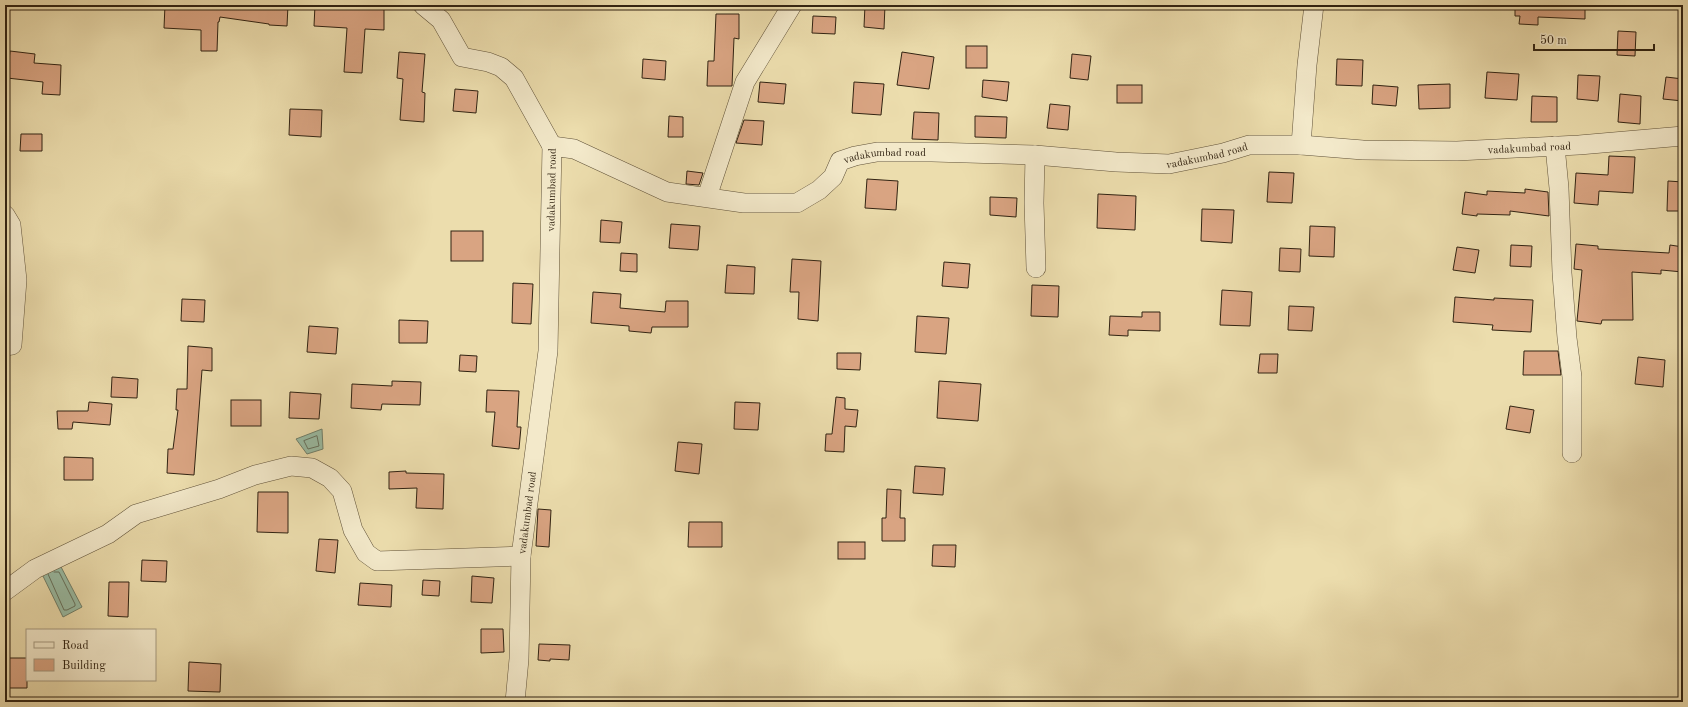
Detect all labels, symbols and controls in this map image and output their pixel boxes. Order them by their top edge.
scale bar [1534,26,1654,52]
text: 50 m [1540,34,1567,47]
street label: vadakumbad road [1487,141,1572,156]
street label: vadakumbad road [1166,142,1250,171]
street label: vadakumbad road [546,148,559,232]
street label: vadakumbad road [842,148,926,166]
street label: vadakumbad road [517,470,539,555]
legend [26,629,156,681]
text: Road [62,640,89,652]
text: Building [62,660,106,672]

